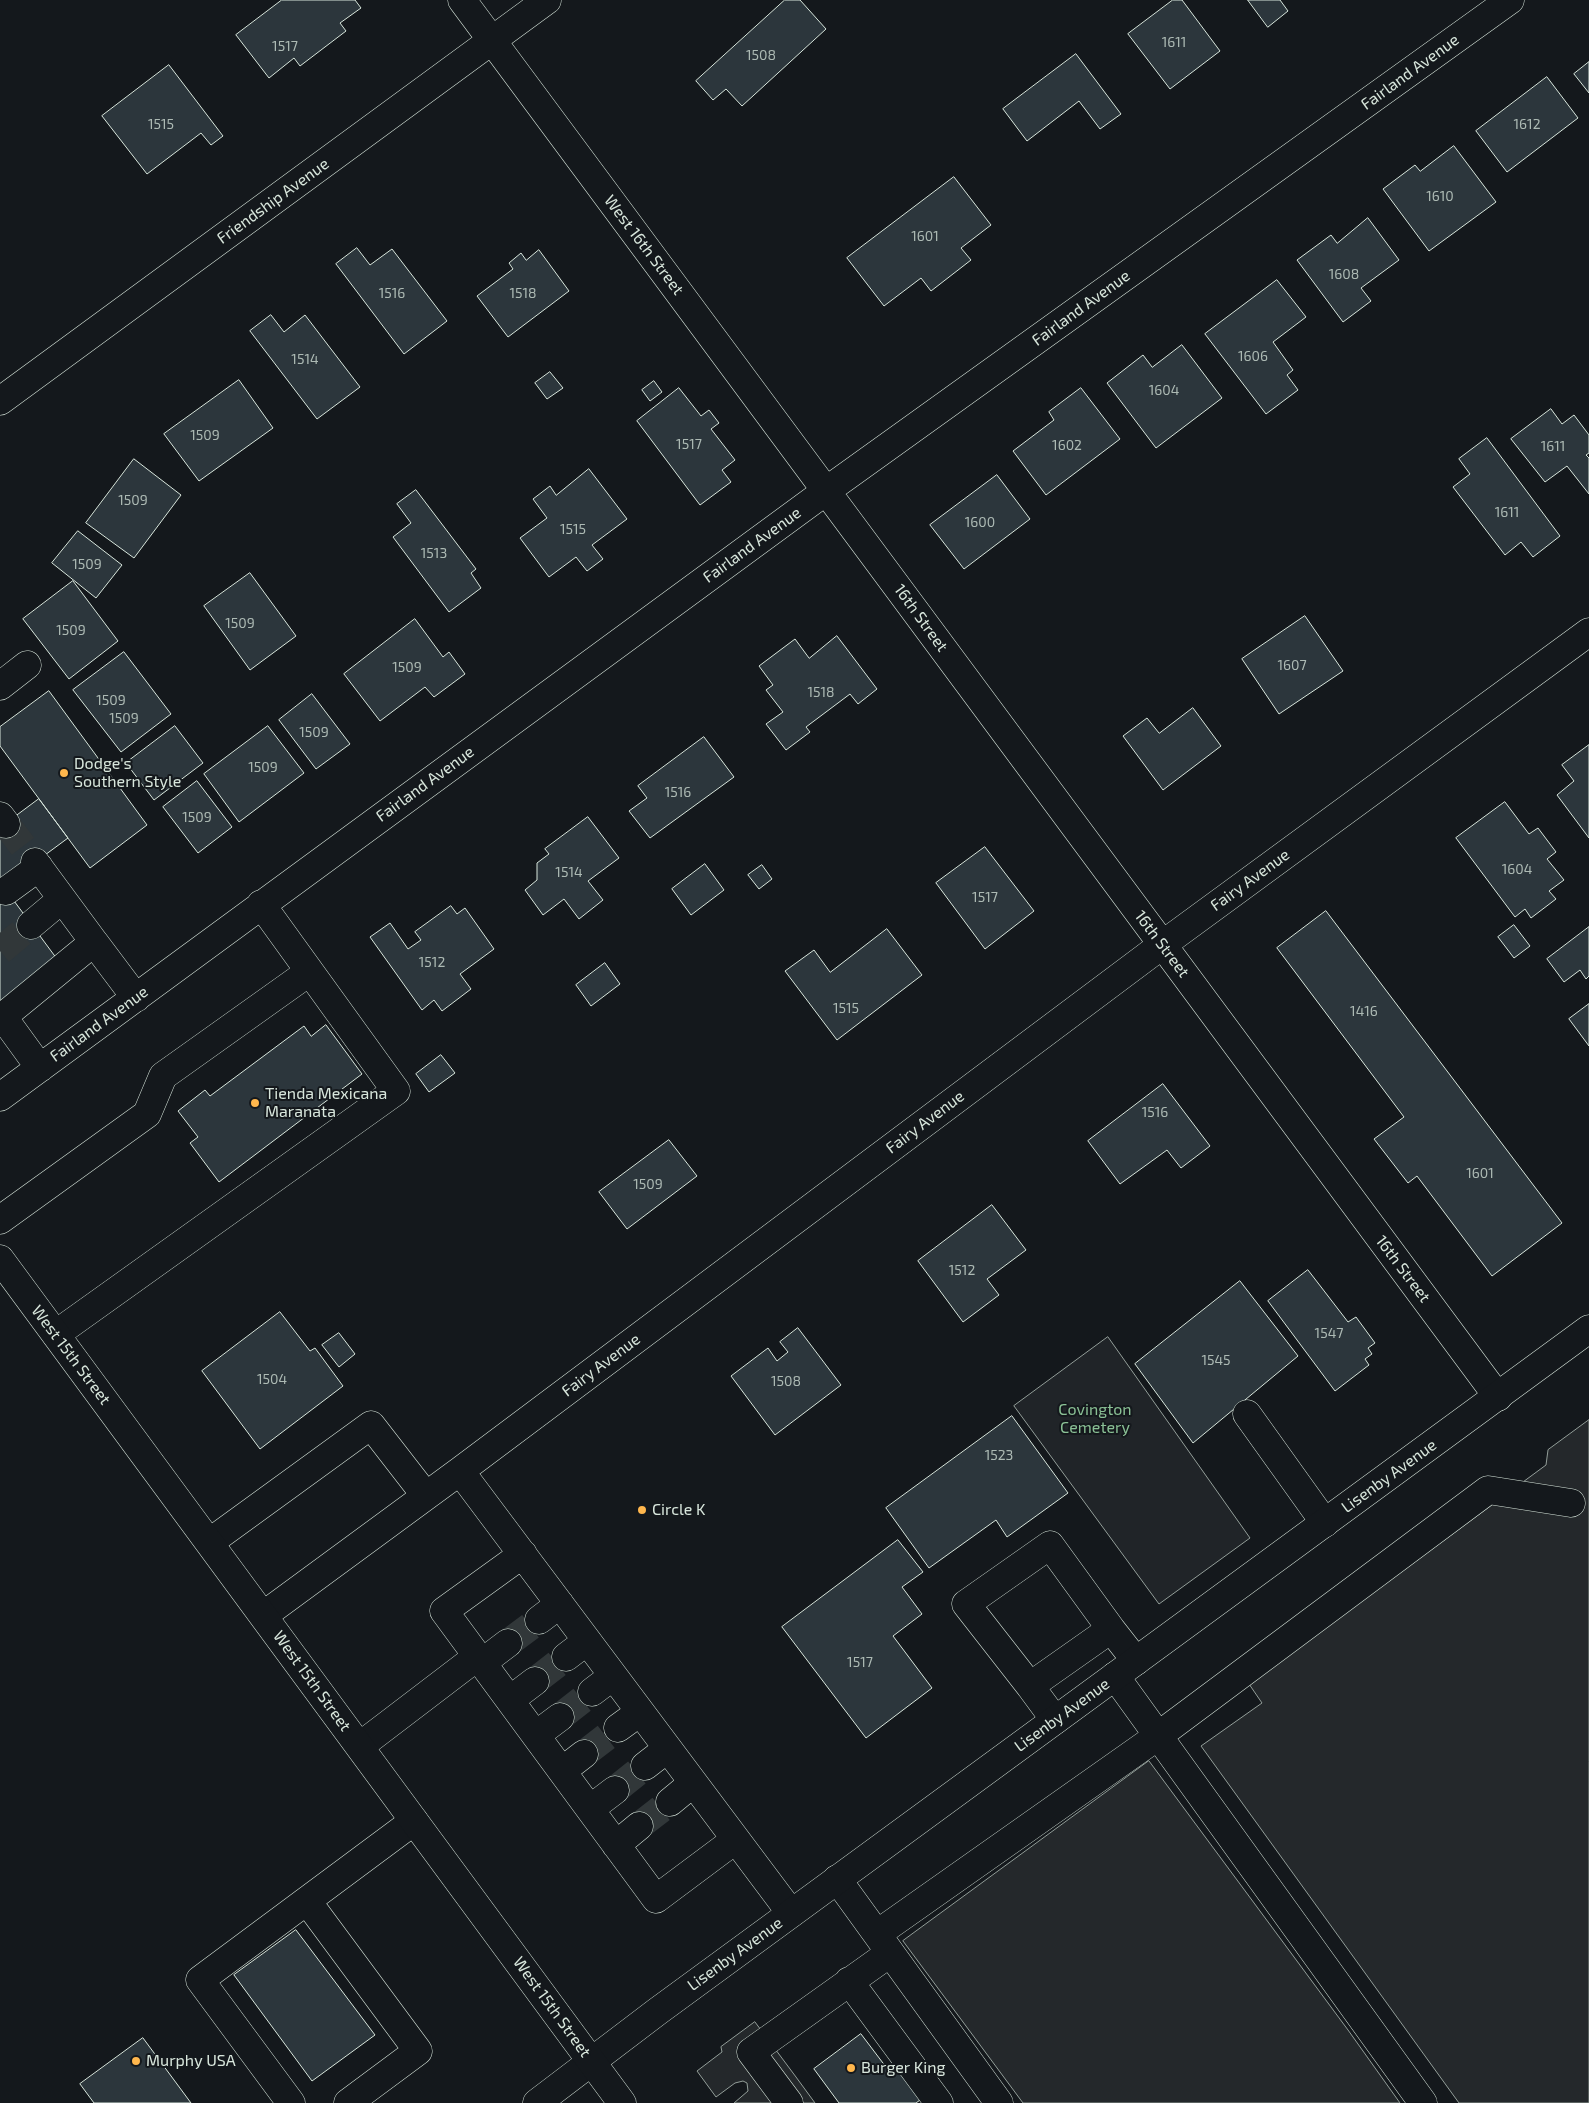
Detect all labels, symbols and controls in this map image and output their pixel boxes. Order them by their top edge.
street label: Fairland Avenue [1357,30,1463,114]
house number: 1611 [1162,34,1186,50]
house number: 1517 [272,38,298,54]
house number: 1508 [746,47,776,63]
house number: 1515 [148,116,174,132]
house number: 1612 [1513,116,1541,132]
street label: Friendship Avenue [213,154,333,248]
house number: 1610 [1426,188,1454,204]
street label: West 16th Street [600,191,688,299]
house number: 1601 [911,228,939,244]
street label: Fairland Avenue [1028,266,1134,350]
house number: 1608 [1329,266,1359,282]
house number: 1516 [379,285,405,301]
house number: 1518 [509,285,537,301]
house number: 1606 [1238,348,1268,364]
house number: 1514 [291,351,319,367]
house number: 1604 [1149,382,1179,398]
house number: 1509 [190,427,220,443]
house number: 1517 [676,436,702,452]
house number: 1602 [1052,437,1082,453]
house number: 1611 [1541,438,1565,454]
house number: 1509 [118,492,148,508]
street label: Fairland Avenue [699,503,805,587]
house number: 1611 [1495,504,1519,520]
house number: 1600 [965,514,995,530]
house number: 1515 [560,521,586,537]
house number: 1513 [421,545,447,561]
house number: 1509 [72,556,102,572]
street label: 16th Street [890,580,952,656]
house number: 1509 [225,615,255,631]
house number: 1509 [56,622,86,638]
house number: 1607 [1277,657,1307,673]
house number: 1509 [392,659,422,675]
house number: 1518 [807,684,835,700]
house number: 1509 [96,692,126,708]
house number: 1509 [109,710,139,726]
house number: 1509 [299,724,329,740]
street label: Fairland Avenue [372,742,478,826]
place label: Dodge's Southern Style [74,754,181,792]
house number: 1509 [248,759,278,775]
marker: Dodge's Southern Style [58,767,70,779]
house number: 1516 [665,784,691,800]
house number: 1509 [182,809,212,825]
street label: Fairy Avenue [1207,845,1293,915]
house number: 1604 [1502,861,1532,877]
house number: 1514 [555,864,583,880]
house number: 1517 [972,889,998,905]
street label: 16th Street [1131,907,1193,981]
house number: 1512 [419,954,445,970]
street label: Fairland Avenue [46,982,152,1066]
house number: 1515 [833,1000,859,1016]
house number: 1416 [1350,1003,1378,1019]
place label: Tienda Mexicana Maranata [265,1084,387,1122]
street label: Fairy Avenue [882,1086,968,1158]
marker: Tienda Mexicana Maranata [249,1097,261,1109]
house number: 1516 [1142,1104,1168,1120]
house number: 1601 [1466,1165,1494,1181]
house number: 1509 [633,1176,663,1192]
street label: 16th Street [1372,1232,1434,1306]
house number: 1512 [949,1262,975,1278]
street label: West 15th Street [27,1301,115,1409]
house number: 1547 [1315,1325,1343,1341]
street label: Fairy Avenue [558,1329,644,1401]
house number: 1545 [1201,1352,1231,1368]
house number: 1504 [257,1371,287,1387]
house number: 1508 [771,1373,801,1389]
park label: Covington Cemetery [1058,1400,1132,1438]
street label: Lisenby Avenue [1338,1435,1440,1517]
house number: 1523 [985,1447,1013,1463]
place label: Circle K [652,1500,705,1520]
marker: Circle K [636,1504,648,1516]
street label: West 15th Street [269,1627,355,1735]
house number: 1517 [847,1654,873,1670]
street label: Lisenby Avenue [1011,1674,1113,1756]
street label: Lisenby Avenue [684,1913,786,1995]
street label: West 15th Street [509,1953,595,2061]
place label: Murphy USA [146,2051,236,2071]
marker: Murphy USA [130,2055,142,2067]
place label: Burger King [861,2058,945,2078]
marker: Burger King [845,2062,857,2074]

